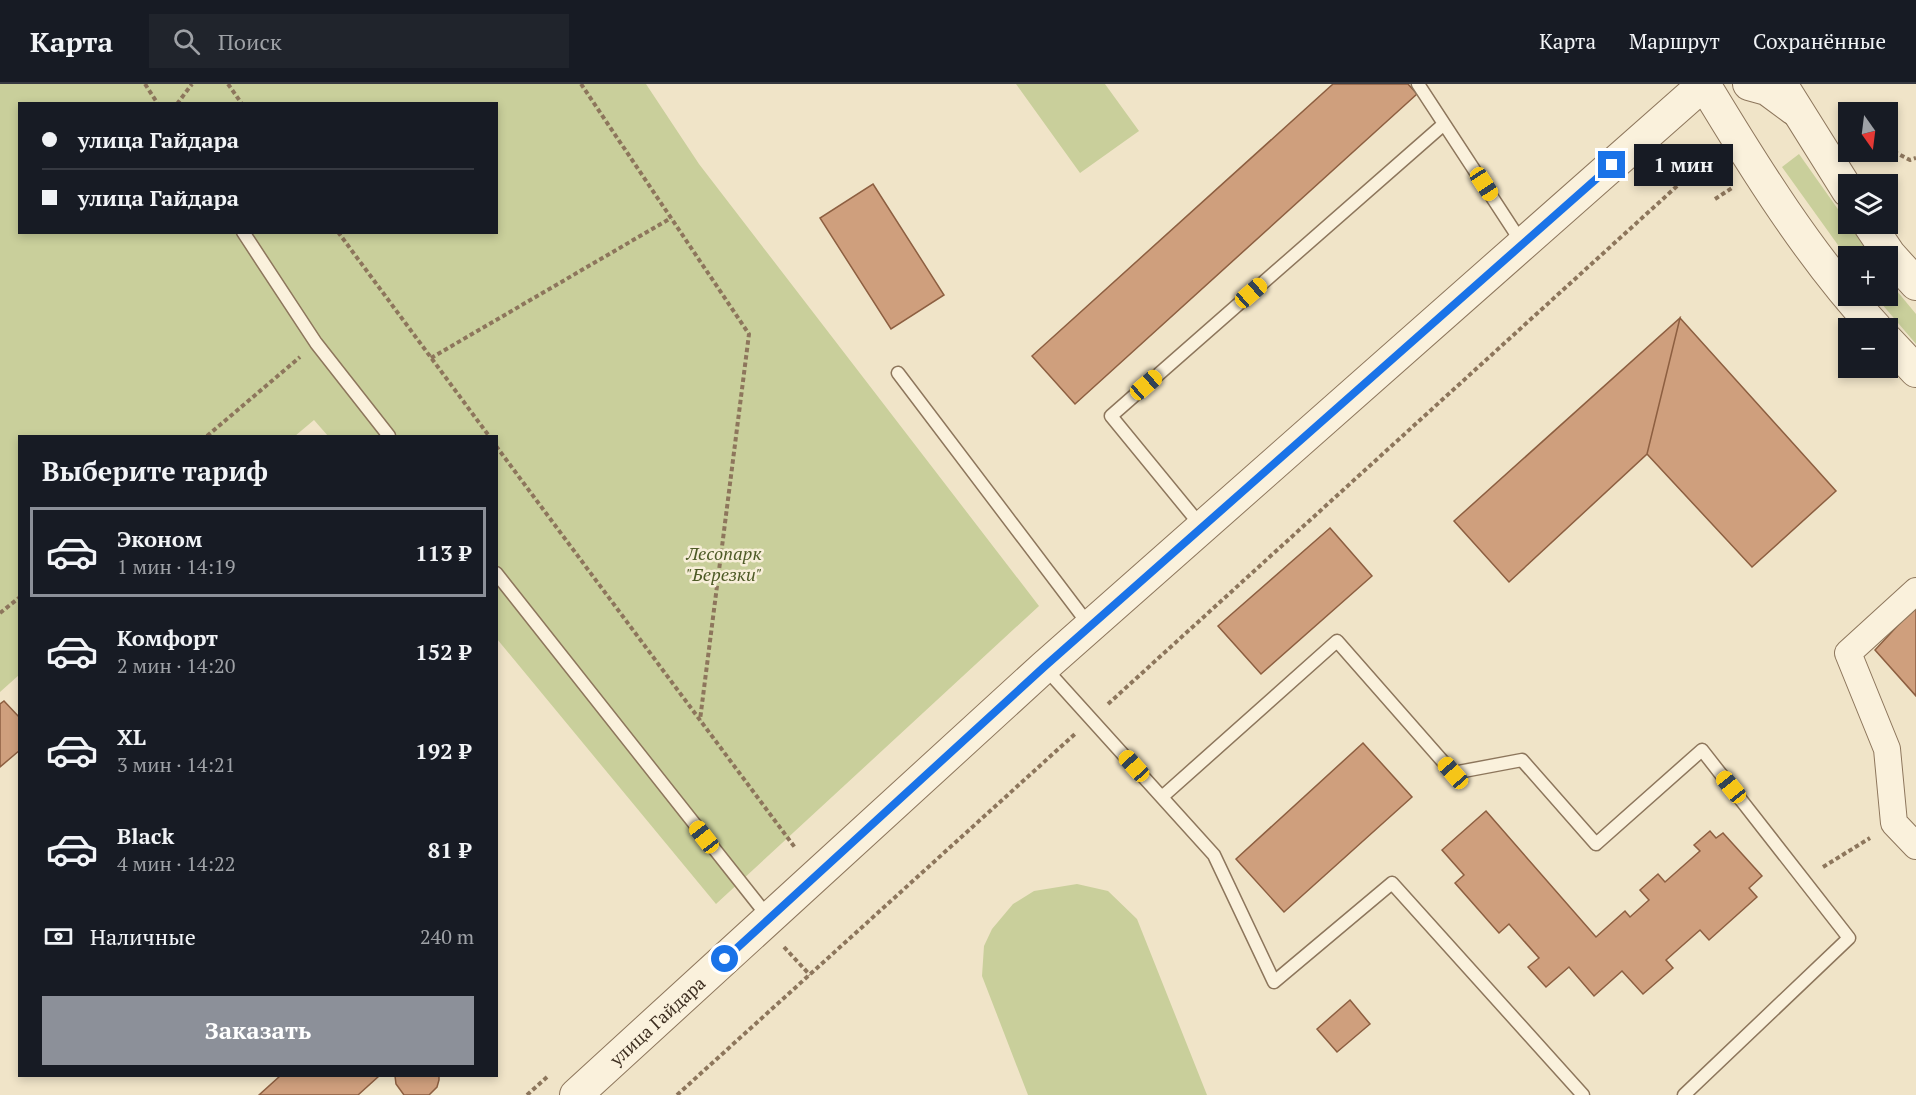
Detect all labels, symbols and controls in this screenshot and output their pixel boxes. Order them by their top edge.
search box [149,14,569,68]
text: Карта [30,23,113,60]
icon: search [170,25,203,58]
text: Поиск [218,27,282,56]
text: Карта [1539,27,1596,55]
text: Маршрут [1629,27,1720,55]
text: Сохранённые [1753,27,1886,55]
north arrow [1838,102,1898,162]
map controls [1838,102,1898,378]
text: улица Гайдара [78,125,239,154]
callout: 1 мин [1633,144,1732,186]
route end [1598,151,1625,178]
text: 1 мин [1654,151,1713,178]
car [1467,164,1501,204]
button: layers [1838,174,1898,234]
text: улица Гайдара [78,183,239,212]
button: + [1838,246,1898,306]
car [1232,274,1270,312]
button: − [1838,318,1898,378]
car [1127,366,1165,404]
text: Выберите тариф [42,453,268,489]
text: Эконом [117,524,202,553]
icon: car [45,525,99,579]
text: 113 ₽ [415,538,471,567]
park label: Лесопарк "Березки" [685,541,762,586]
text: 1 мин · 14:19 [117,553,235,580]
text: Комфорт [117,623,218,652]
icon: car [45,624,99,678]
text: 152 ₽ [415,637,471,666]
text: 2 мин · 14:20 [117,652,235,679]
text: XL [117,722,146,751]
icon: car [45,723,99,777]
text: 192 ₽ [415,736,471,765]
car [1115,747,1153,785]
text: 3 мин · 14:21 [117,751,235,778]
car [1434,754,1472,792]
car [1713,767,1749,807]
car [686,817,722,857]
text: Black [117,821,174,850]
icon: car [45,822,99,876]
text: 81 ₽ [428,835,471,864]
text: 4 мин · 14:22 [117,850,235,877]
icon: cash [42,920,75,953]
text: Наличные [90,922,196,951]
text: 240 m [420,923,474,950]
route start [711,945,738,972]
street label: улица Гайдара [603,971,710,1071]
button: Заказать [42,996,474,1065]

